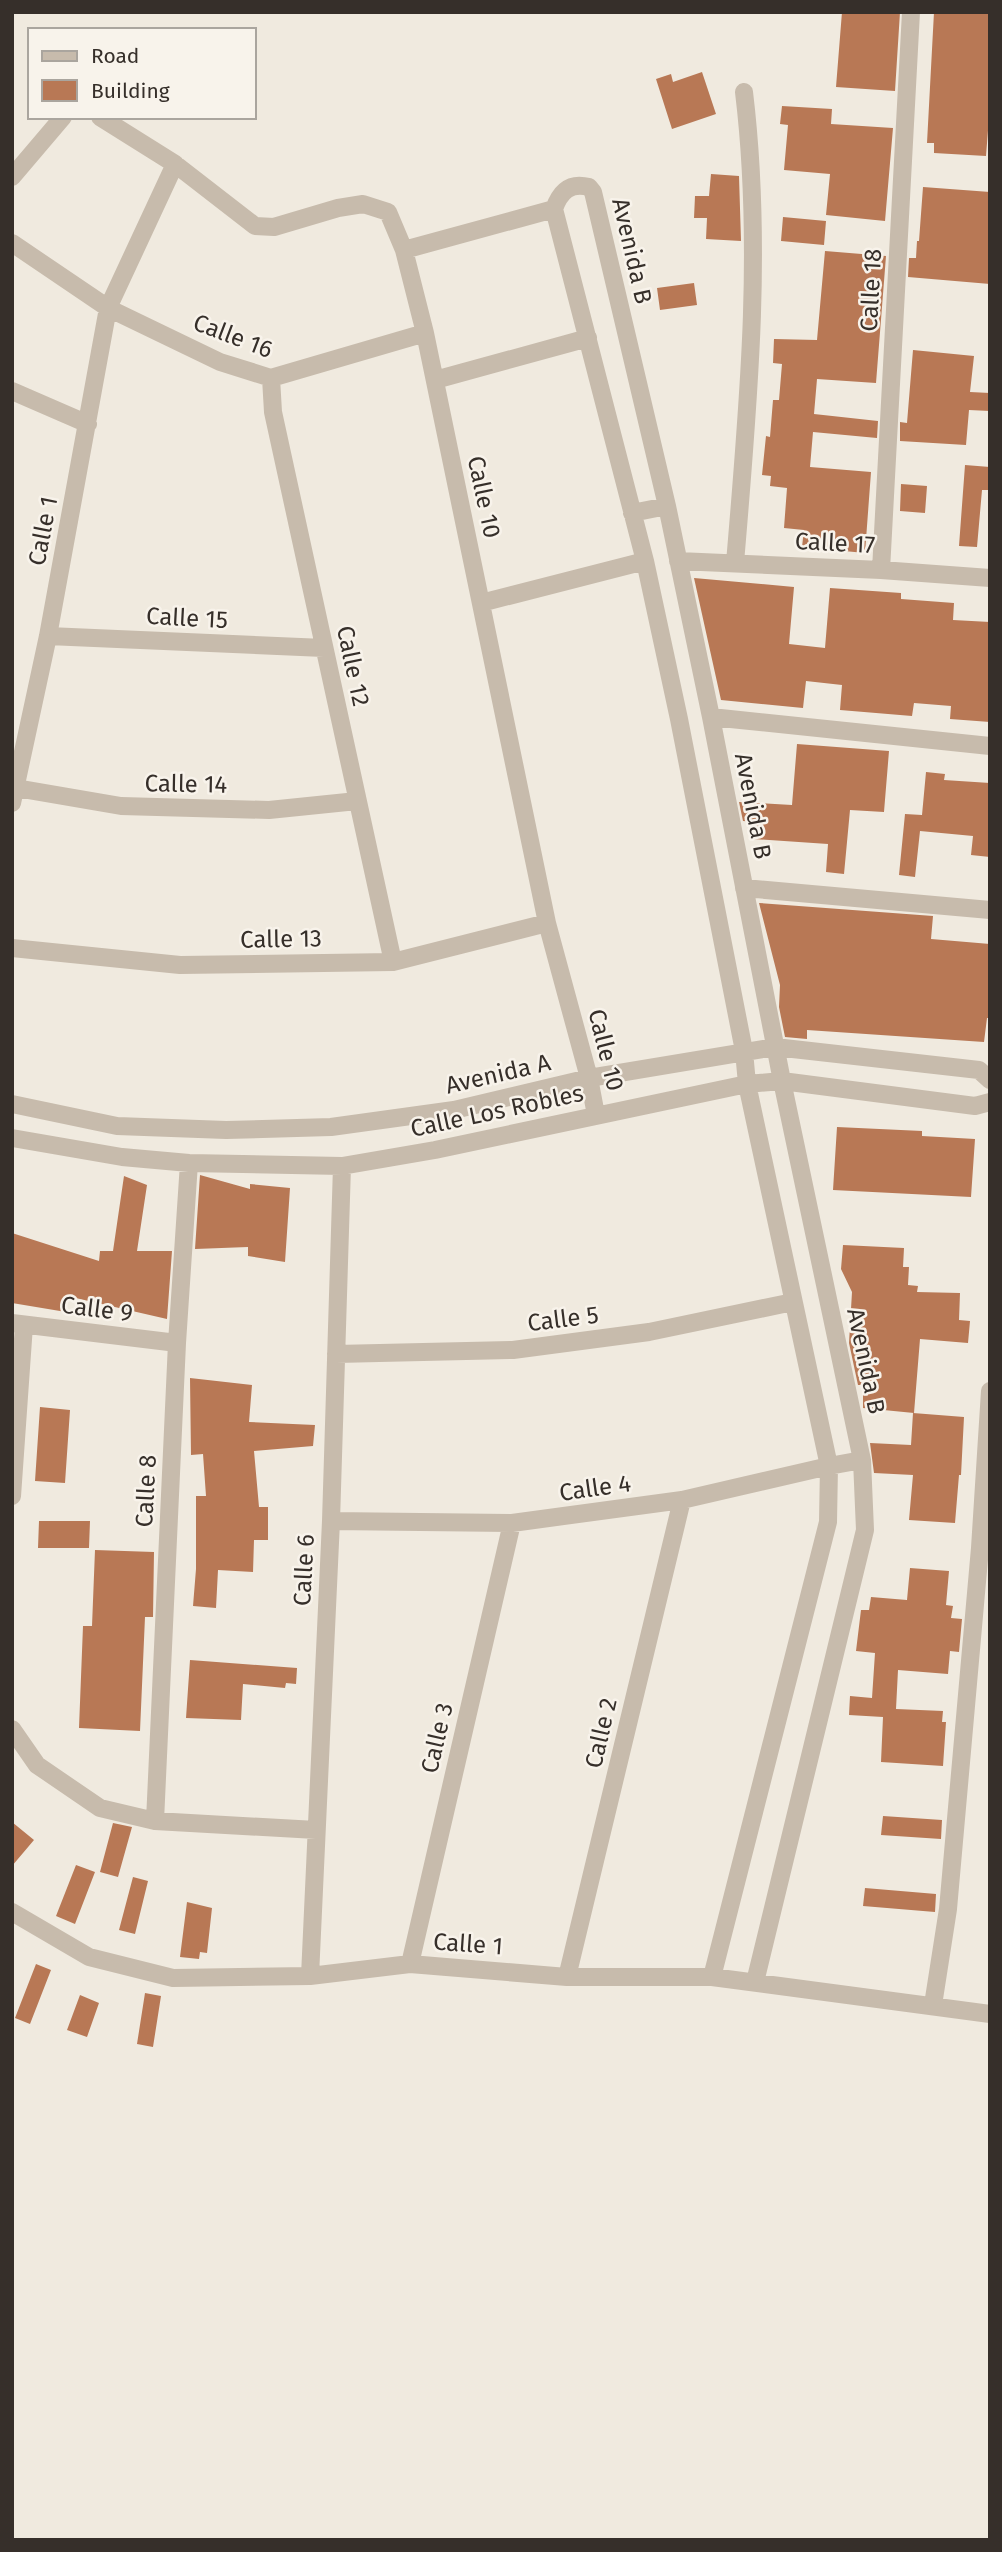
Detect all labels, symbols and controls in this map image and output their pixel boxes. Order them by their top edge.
legend [28,28,256,119]
text: Road [91,43,139,69]
text: Building [91,78,170,104]
street label: Avenida B [606,195,658,307]
street label: Calle 18 [855,248,887,332]
street label: Calle 16 [189,308,277,364]
street label: Calle 10 [462,453,506,541]
street label: Calle 1 [23,494,63,568]
street label: Calle 17 [794,527,876,559]
street label: Calle 15 [145,602,229,634]
street label: Calle 12 [331,623,375,709]
street label: Avenida B [729,750,777,862]
street label: Calle 14 [144,769,228,799]
street label: Calle 13 [240,924,322,954]
street label: Calle 10 [582,1006,630,1094]
street label: Avenida A [443,1048,553,1100]
street label: Calle Los Robles [408,1079,586,1143]
street label: Calle 9 [60,1291,134,1327]
street label: Calle 5 [526,1301,600,1337]
street label: Avenida B [841,1305,891,1417]
street label: Calle 8 [130,1454,162,1528]
street label: Calle 4 [557,1469,633,1507]
street label: Calle 6 [288,1533,320,1607]
street label: Calle 2 [579,1695,623,1771]
street label: Calle 3 [415,1700,459,1776]
street label: Calle 1 [432,1928,504,1960]

